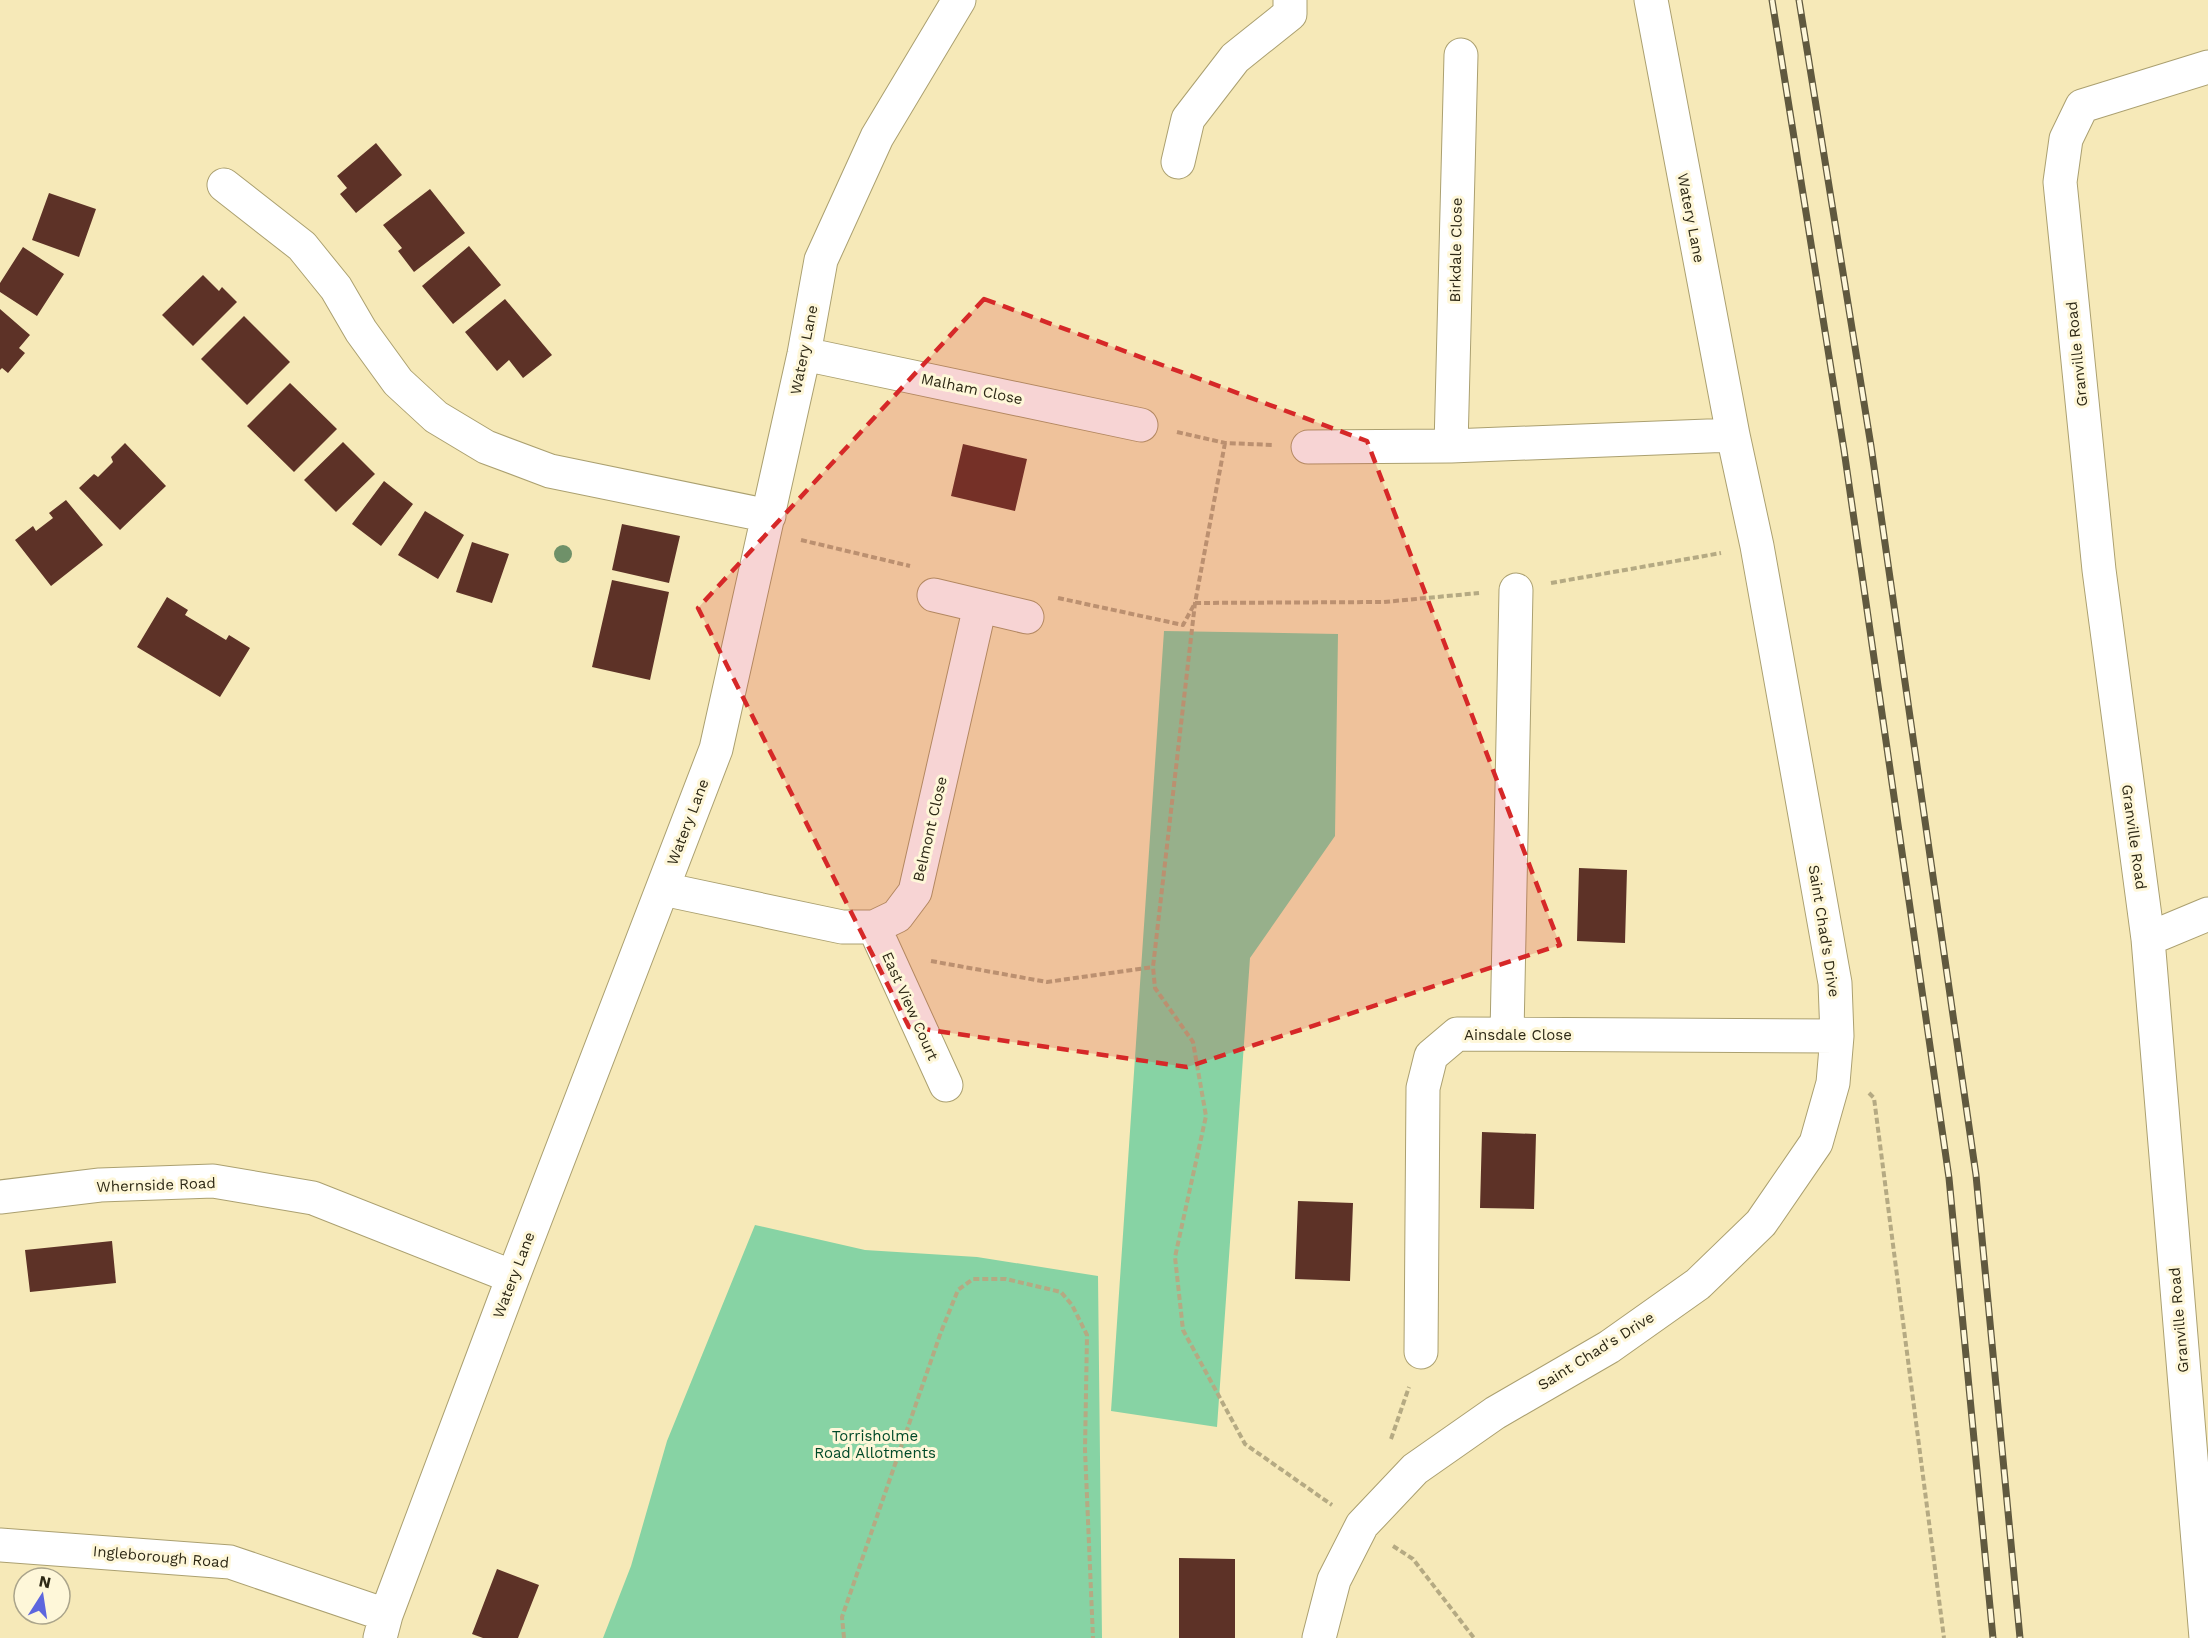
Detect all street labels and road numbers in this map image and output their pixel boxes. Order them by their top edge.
street label: Watery Lane [1673,172,1709,264]
street label: Birkdale Close [1446,197,1466,303]
street label: Granville Road [2063,300,2091,408]
street label: Watery Lane [786,304,822,396]
street label: Malham Close [920,369,1024,409]
street label: Belmont Close [909,775,951,883]
street label: Watery Lane [663,776,713,868]
street label: Granville Road [2118,783,2150,891]
street label: Saint Chad's Drive [1805,864,1843,998]
street label: East View Court [878,949,942,1064]
street label: Ainsdale Close [1464,1026,1572,1044]
street label: Whernside Road [96,1174,216,1196]
street label: Watery Lane [489,1229,539,1321]
street label: Granville Road [2165,1267,2193,1373]
street label: Saint Chad's Drive [1535,1308,1657,1394]
street label: Ingleborough Road [92,1542,230,1572]

